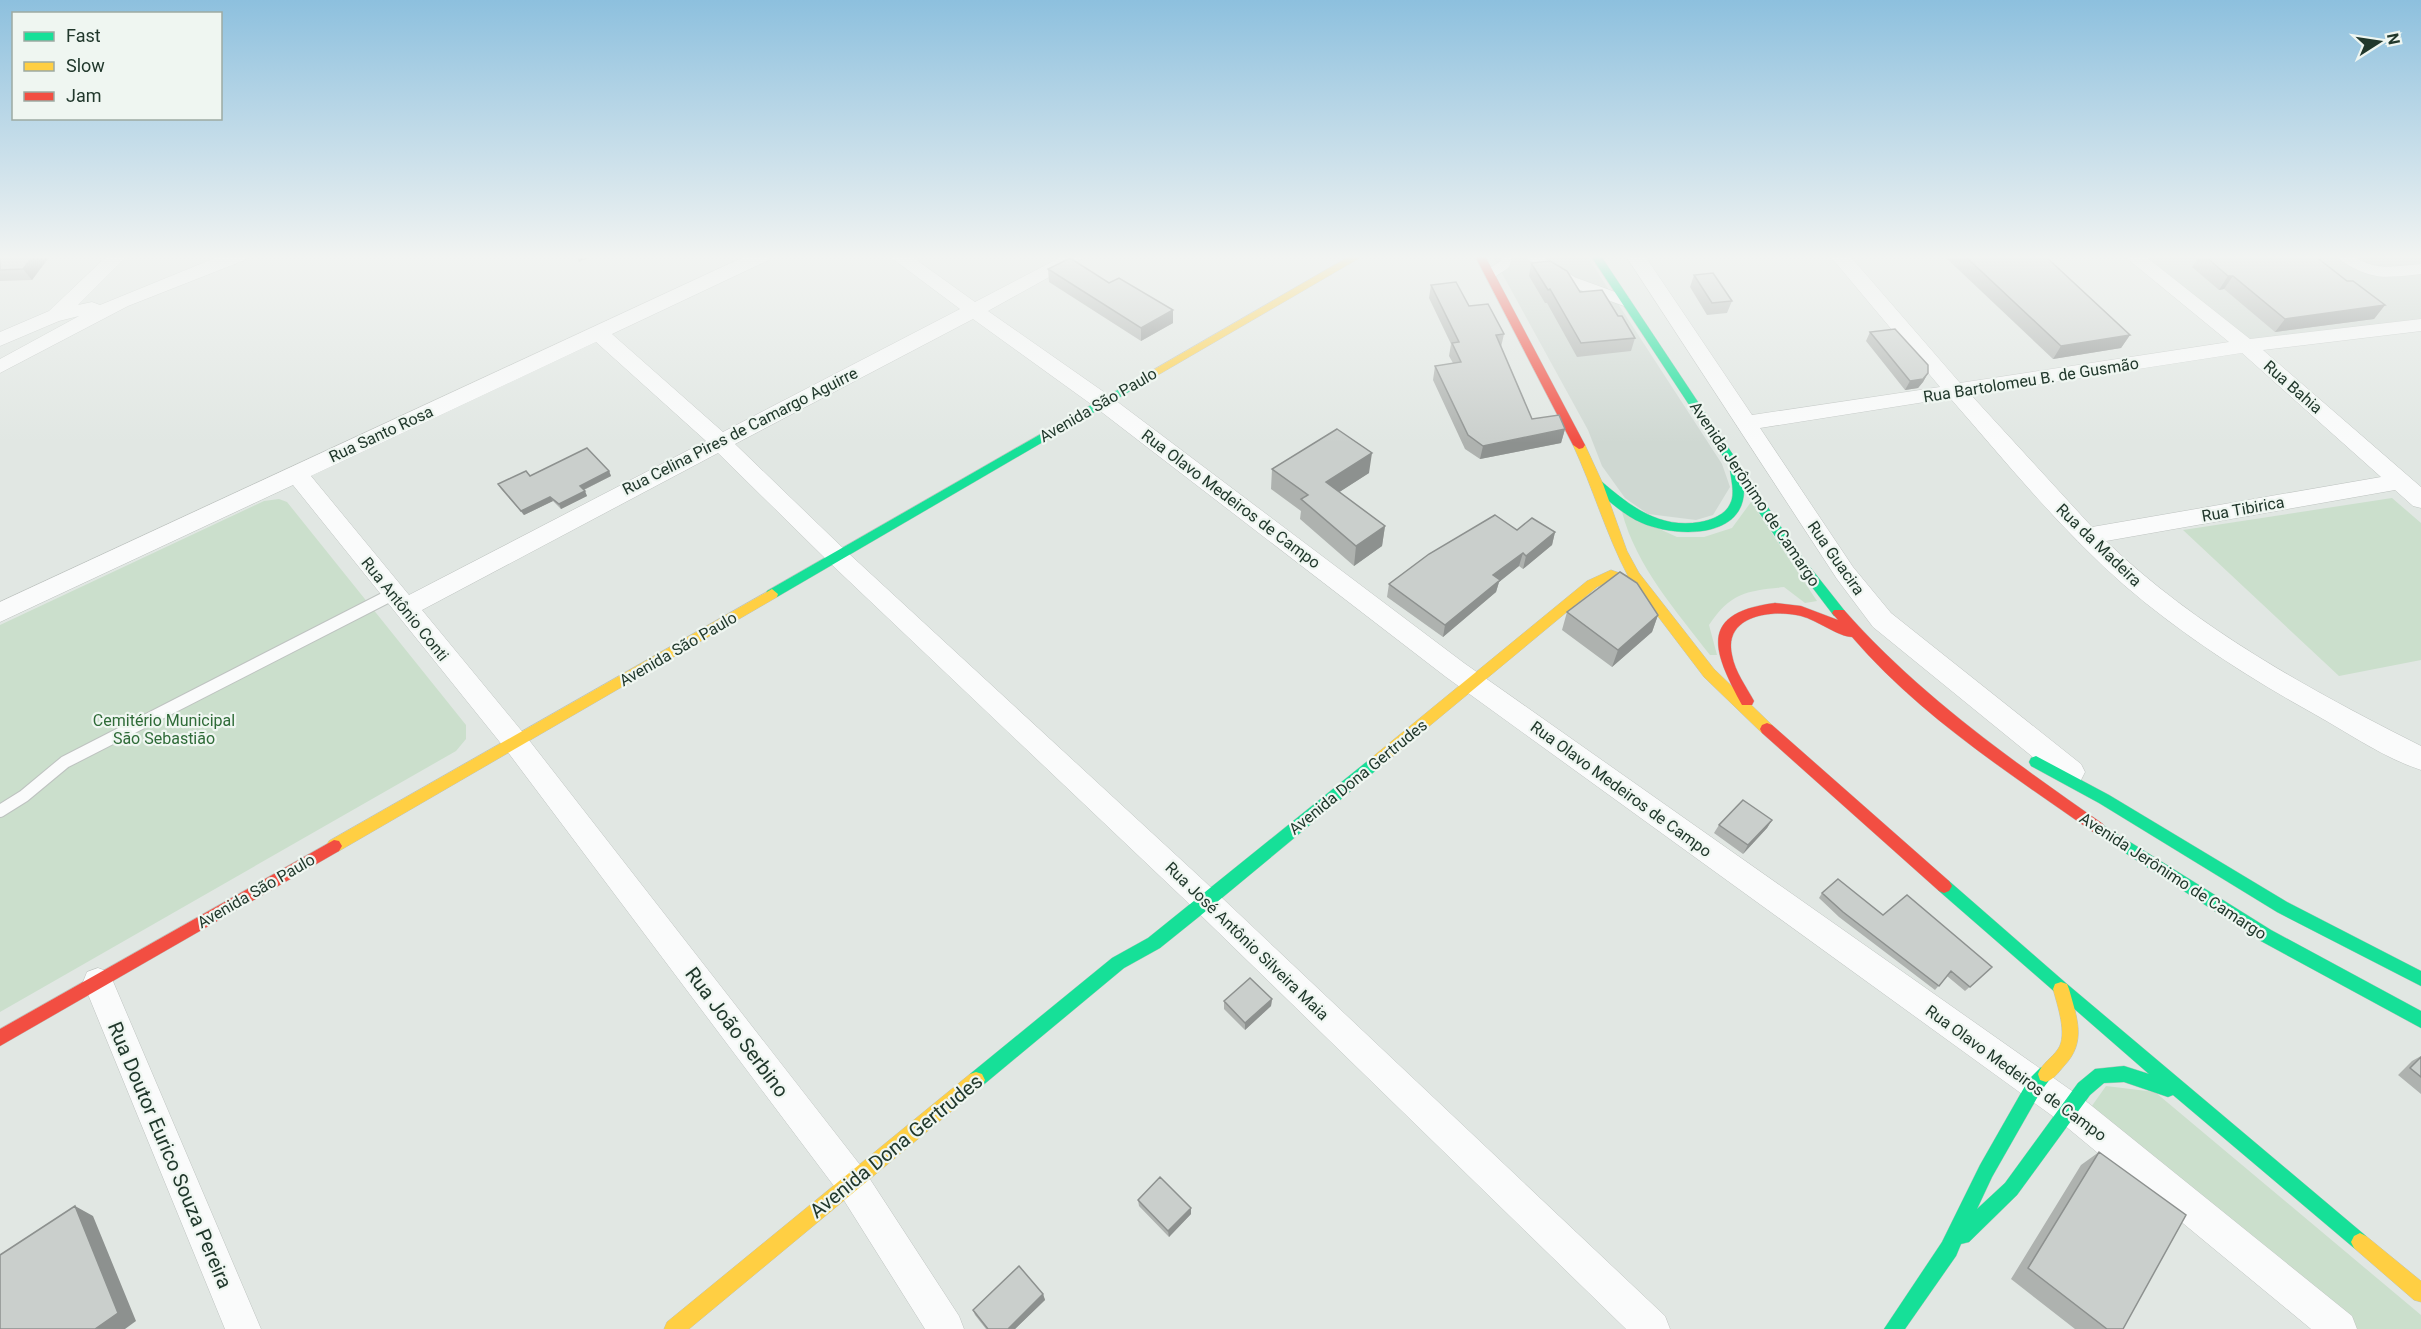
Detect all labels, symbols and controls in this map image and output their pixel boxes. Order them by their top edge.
legend [12,12,222,120]
north arrow [2349,12,2409,72]
text: Fast [66,25,101,46]
text: N [2383,31,2404,46]
text: Slow [66,55,105,76]
text: Jam [66,85,102,106]
street label: Rua Bartolomeu B. de Gusmão [1922,354,2140,406]
street label: Rua Bahia [2260,356,2326,418]
street label: Rua Celina Pires de Camargo Aguirre [619,363,861,499]
street label: Avenida São Paulo [1036,364,1160,446]
street label: Avenida Jerônimo de Camargo [1686,398,1824,590]
street label: Rua Santo Rosa [326,402,436,466]
street label: Rua Olavo Medeiros de Campo [1138,426,1324,572]
street label: Rua Tibirica [2200,492,2286,526]
street label: Rua da Madeira [2052,500,2146,590]
street label: Rua Guacira [1804,517,1868,599]
street label: Rua Antônio Conti [357,553,453,665]
street label: Avenida São Paulo [616,608,740,690]
park label: Cemitério Municipal São Sebastião [93,711,235,748]
street label: Avenida Dona Gertrudes [1285,715,1431,839]
street label: Rua Olavo Medeiros de Campo [1527,717,1715,861]
street label: Avenida Jerônimo de Camargo [2076,808,2270,944]
street label: Avenida São Paulo [194,850,318,932]
street label: Rua José Antônio Silveira Maia [1161,858,1333,1024]
street label: Rua João Serbino [680,962,794,1102]
street label: Rua Olavo Medeiros de Campo [1922,1001,2110,1145]
street label: Rua Doutor Eurico Souza Pereira [103,1018,237,1292]
street label: Avenida Dona Gertrudes [805,1069,987,1223]

